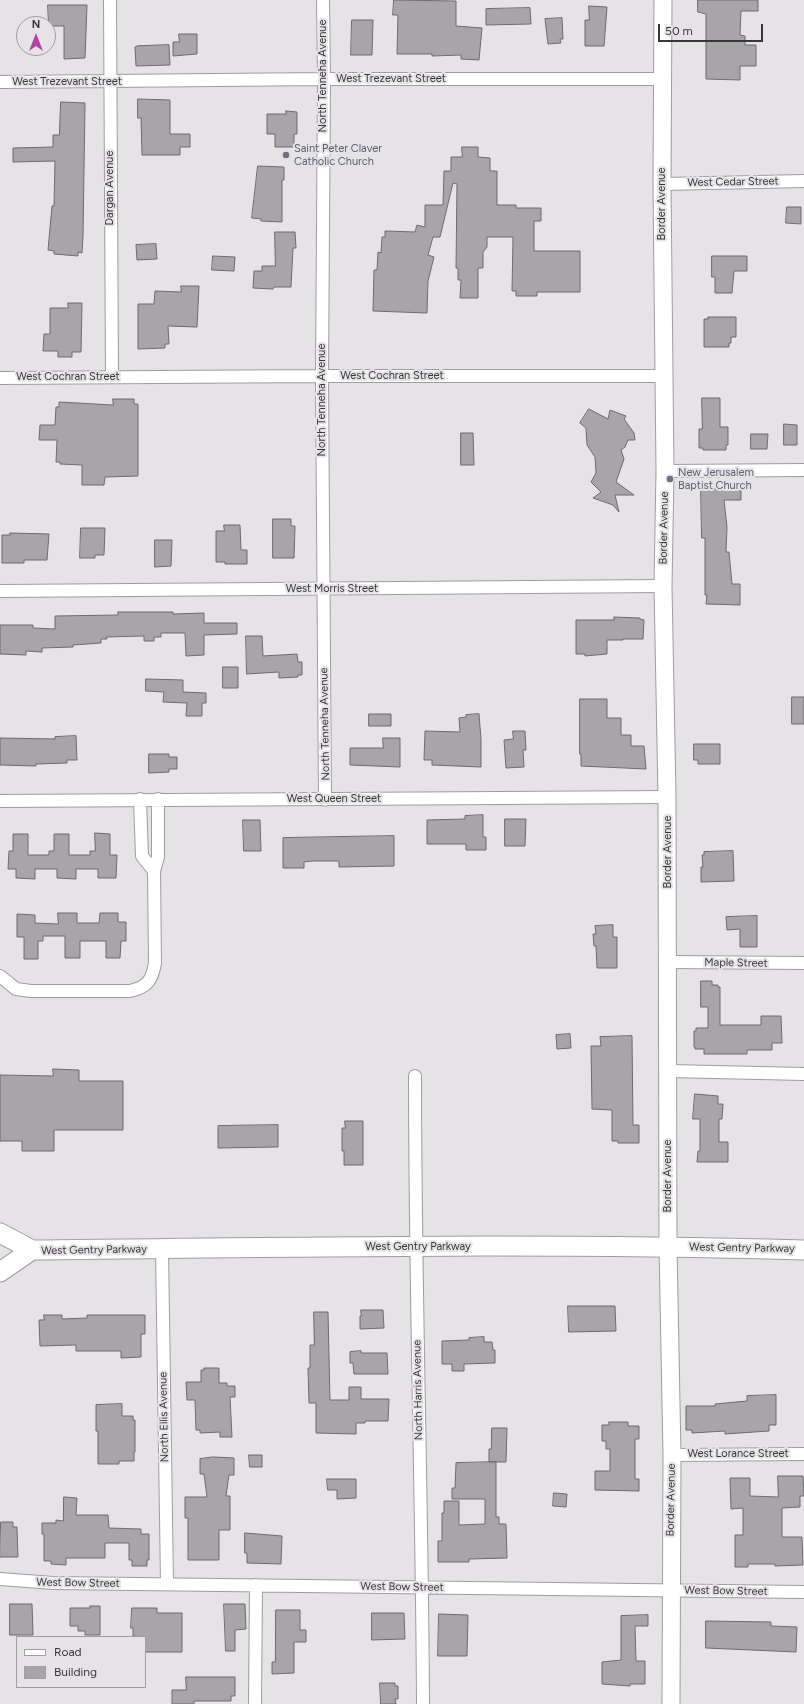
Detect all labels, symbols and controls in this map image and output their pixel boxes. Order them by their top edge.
north arrow [16,16,56,56]
scale bar [660,16,765,42]
text: N [32,18,40,31]
street label: North Tenneha Avenue [316,20,330,132]
text: 50 m [665,24,693,38]
street label: West Trezevant Street [336,72,446,86]
street label: West Trezevant Street [12,75,122,89]
place label: Saint Peter Claver Catholic Church [294,142,382,168]
street label: Dargan Avenue [103,150,117,226]
marker: Saint Peter Claver Catholic Church [281,150,291,160]
street label: Border Avenue [655,168,669,240]
street label: West Cedar Street [687,175,779,189]
street label: North Tenneha Avenue [315,344,329,456]
street label: West Cochran Street [340,369,444,383]
street label: West Cochran Street [16,370,120,384]
place label: New Jerusalem Baptist Church [678,466,754,492]
marker: New Jerusalem Baptist Church [665,474,675,484]
street label: Border Avenue [657,491,671,565]
street label: West Morris Street [286,582,378,596]
street label: North Tenneha Avenue [317,667,333,781]
street label: West Queen Street [287,792,381,806]
street label: Border Avenue [661,816,675,888]
street label: Maple Street [704,956,768,970]
street label: Border Avenue [661,1140,675,1212]
street label: West Gentry Parkway [365,1240,471,1254]
street label: West Gentry Parkway [689,1240,795,1256]
street label: West Gentry Parkway [41,1242,147,1258]
street label: North Harris Avenue [411,1340,425,1440]
street label: North Ellis Avenue [157,1372,171,1462]
street label: West Lorance Street [687,1447,789,1461]
street label: Border Avenue [664,1463,678,1537]
street label: West Bow Street [36,1576,120,1590]
street label: West Bow Street [360,1580,444,1594]
street label: West Bow Street [684,1584,768,1598]
legend [16,1636,146,1688]
text: Road [54,1645,82,1659]
text: Building [54,1665,97,1679]

